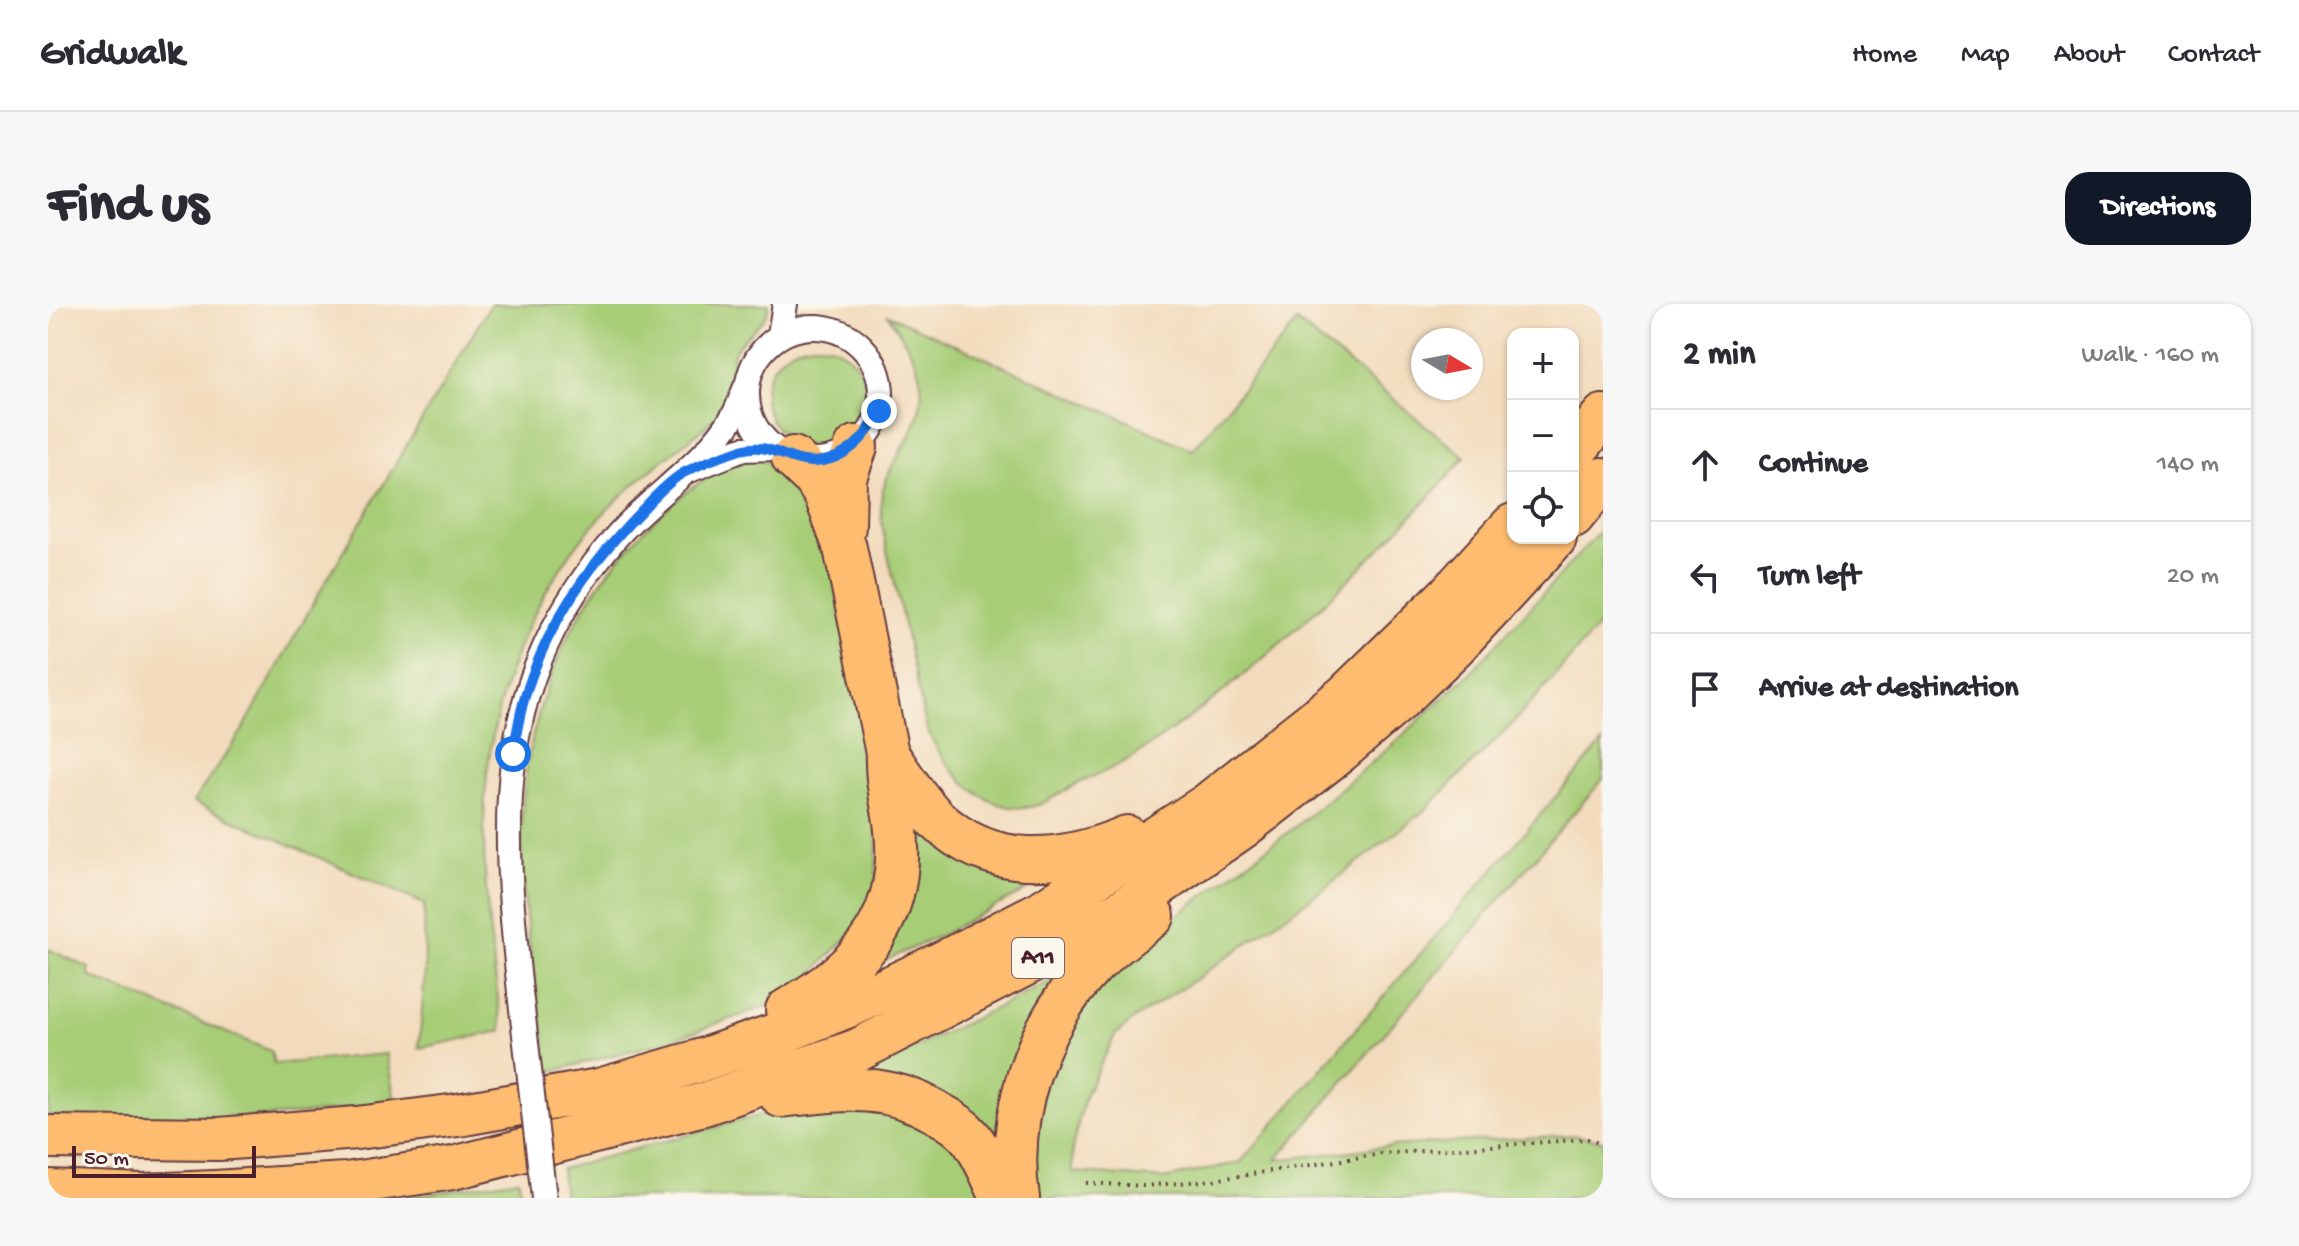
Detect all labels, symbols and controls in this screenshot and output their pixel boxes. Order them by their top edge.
text: Gridwalk [40,33,184,77]
text: Home [1852,39,1917,72]
text: Map [1961,39,2010,72]
text: About [2054,39,2124,72]
text: Contact [2168,39,2259,72]
button: Directions [2065,172,2251,245]
text: Find us [48,175,208,241]
north arrow [1411,328,1483,400]
map controls [1507,328,1579,544]
button: + [1507,328,1579,400]
text: 2 min [1683,336,1755,376]
text: Walk · 160 m [2082,341,2219,372]
route end [861,393,897,429]
button: − [1507,400,1579,472]
icon: ahead [1683,443,1727,487]
text: Continue [1759,448,1868,483]
text: 140 m [2157,450,2219,481]
button: locate [1507,472,1579,544]
icon: left [1683,555,1727,599]
text: Turn left [1759,560,1860,595]
text: 20 m [2167,562,2219,593]
icon: arrive [1683,667,1727,711]
text: Arrive at destination [1759,672,2019,707]
route start [495,736,531,772]
road number: A11 [1012,938,1064,978]
scale bar [72,1142,256,1178]
text: 50 m [84,1147,129,1173]

